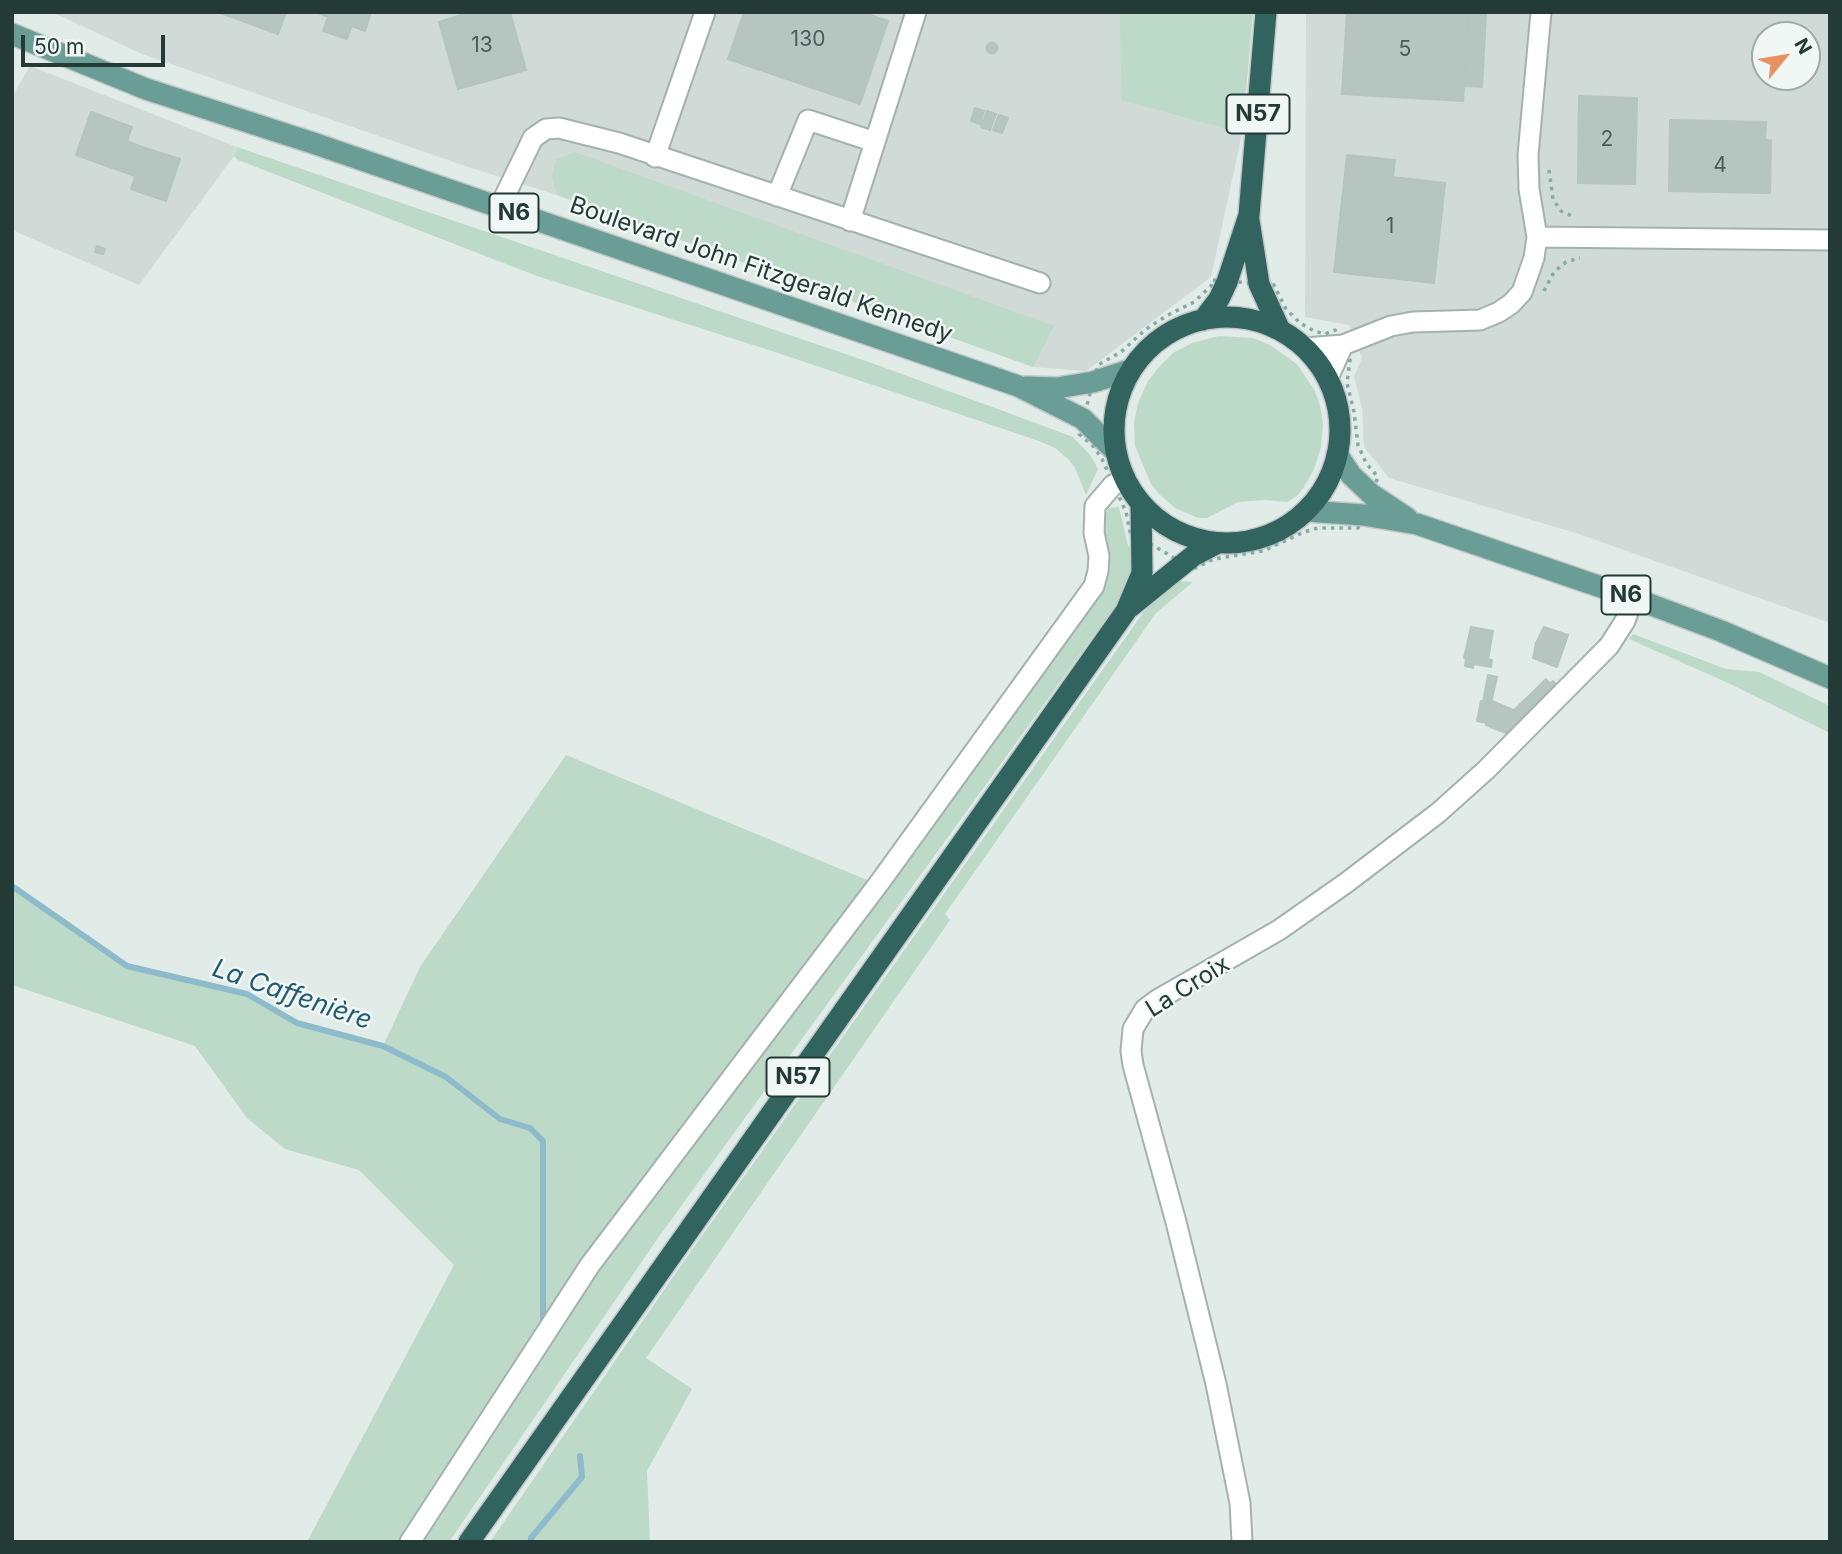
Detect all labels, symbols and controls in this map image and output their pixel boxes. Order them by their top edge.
scale bar [24,21,168,65]
north arrow [1751,21,1821,91]
house number: 130 [791,27,825,53]
house number: 13 [471,33,493,59]
text: 50 m [34,34,84,59]
text: N [1789,34,1816,58]
house number: 5 [1399,37,1411,63]
road number: N57 [1226,94,1290,134]
house number: 2 [1601,127,1613,153]
house number: 4 [1713,153,1727,179]
street label: Boulevard John Fitzgerald Kennedy [566,191,956,349]
road number: N6 [490,194,538,232]
house number: 1 [1386,214,1394,240]
road number: N6 [1602,576,1650,614]
street label: La Croix [1141,950,1235,1024]
water label: La Caffenière [208,953,376,1037]
road number: N57 [766,1058,830,1096]

